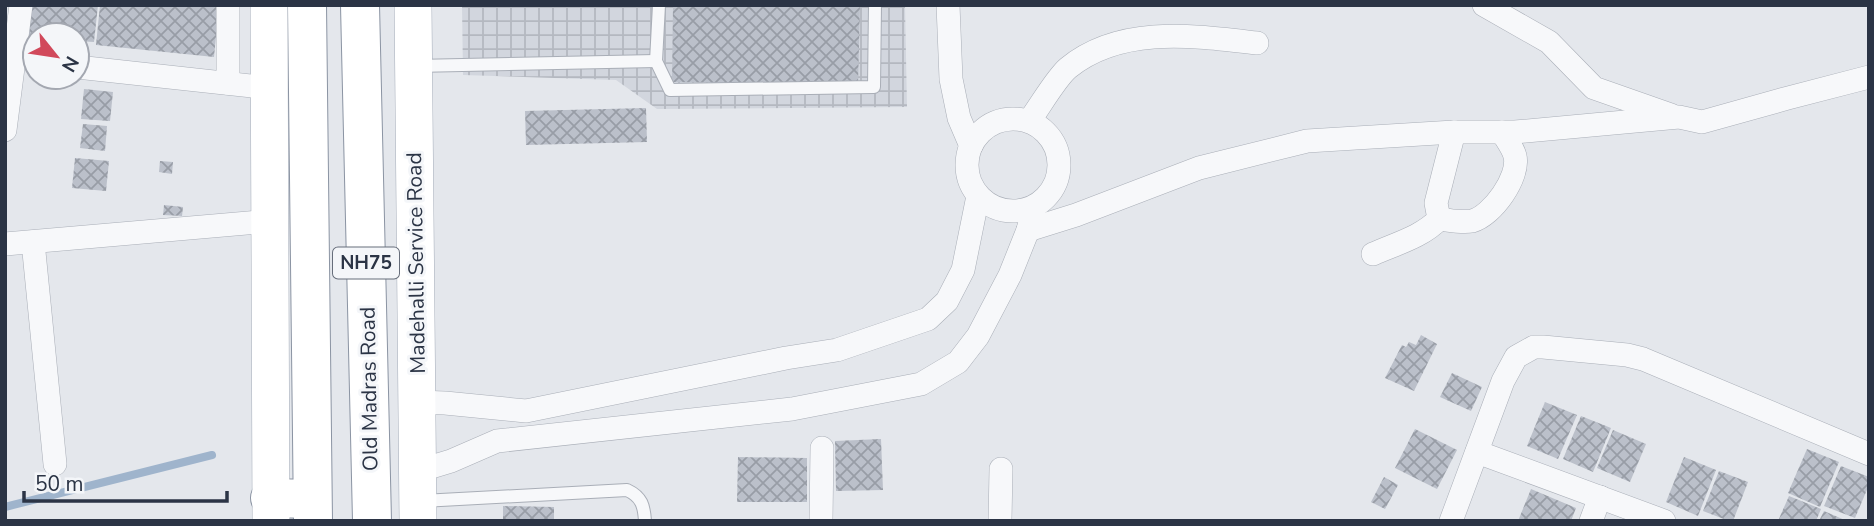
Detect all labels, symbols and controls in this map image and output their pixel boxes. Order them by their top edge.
north arrow [21,21,91,91]
text: N [55,51,85,77]
street label: Madehalli Service Road [400,152,432,374]
road number: NH75 [333,247,399,278]
street label: Old Madras Road [354,307,384,471]
scale bar [24,460,228,504]
text: 50 m [35,470,84,498]

